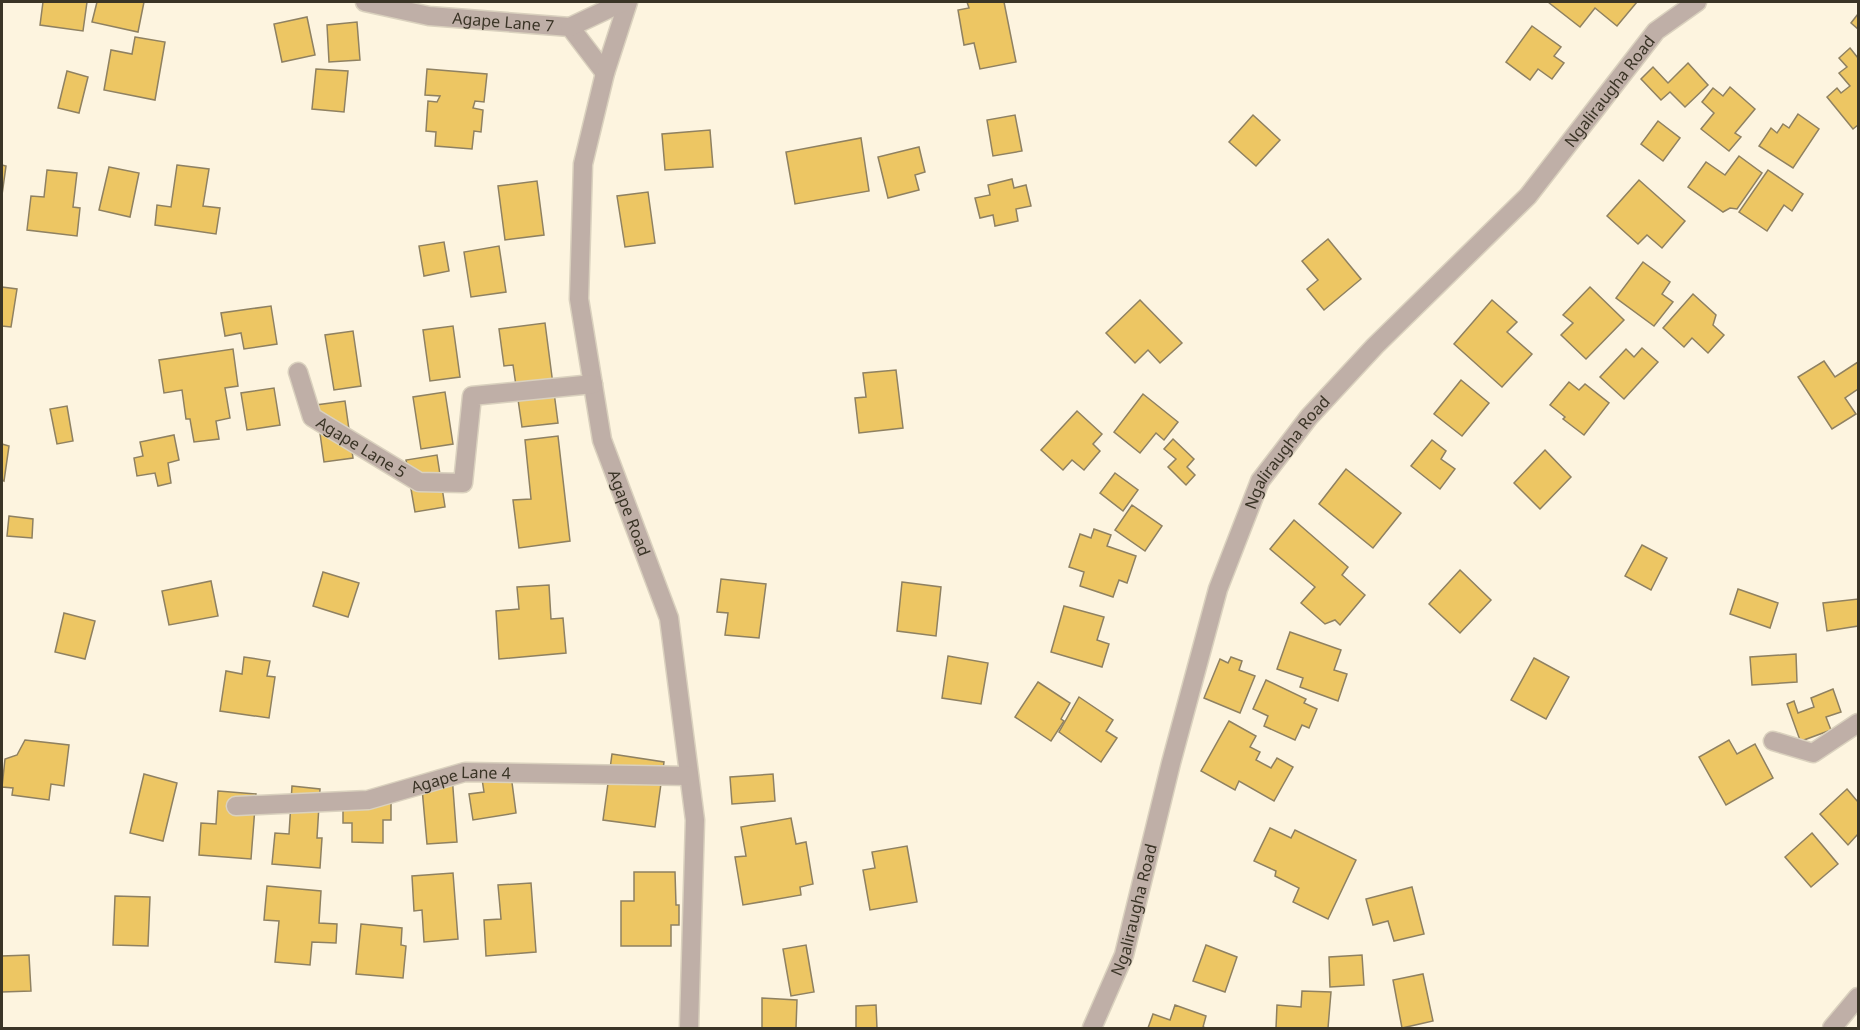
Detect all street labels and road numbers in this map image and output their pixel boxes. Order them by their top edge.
street label: Agape Lane 7 [452,7,555,37]
street label: Ngaliraugha Road [1559,31,1660,152]
street label: Ngaliraugha Road [1239,391,1335,512]
street label: Agape Lane 5 [312,411,411,483]
street label: Agape Road [603,467,656,559]
street label: Agape Lane 4 [408,761,511,798]
street label: Ngaliraugha Road [1105,841,1162,979]

